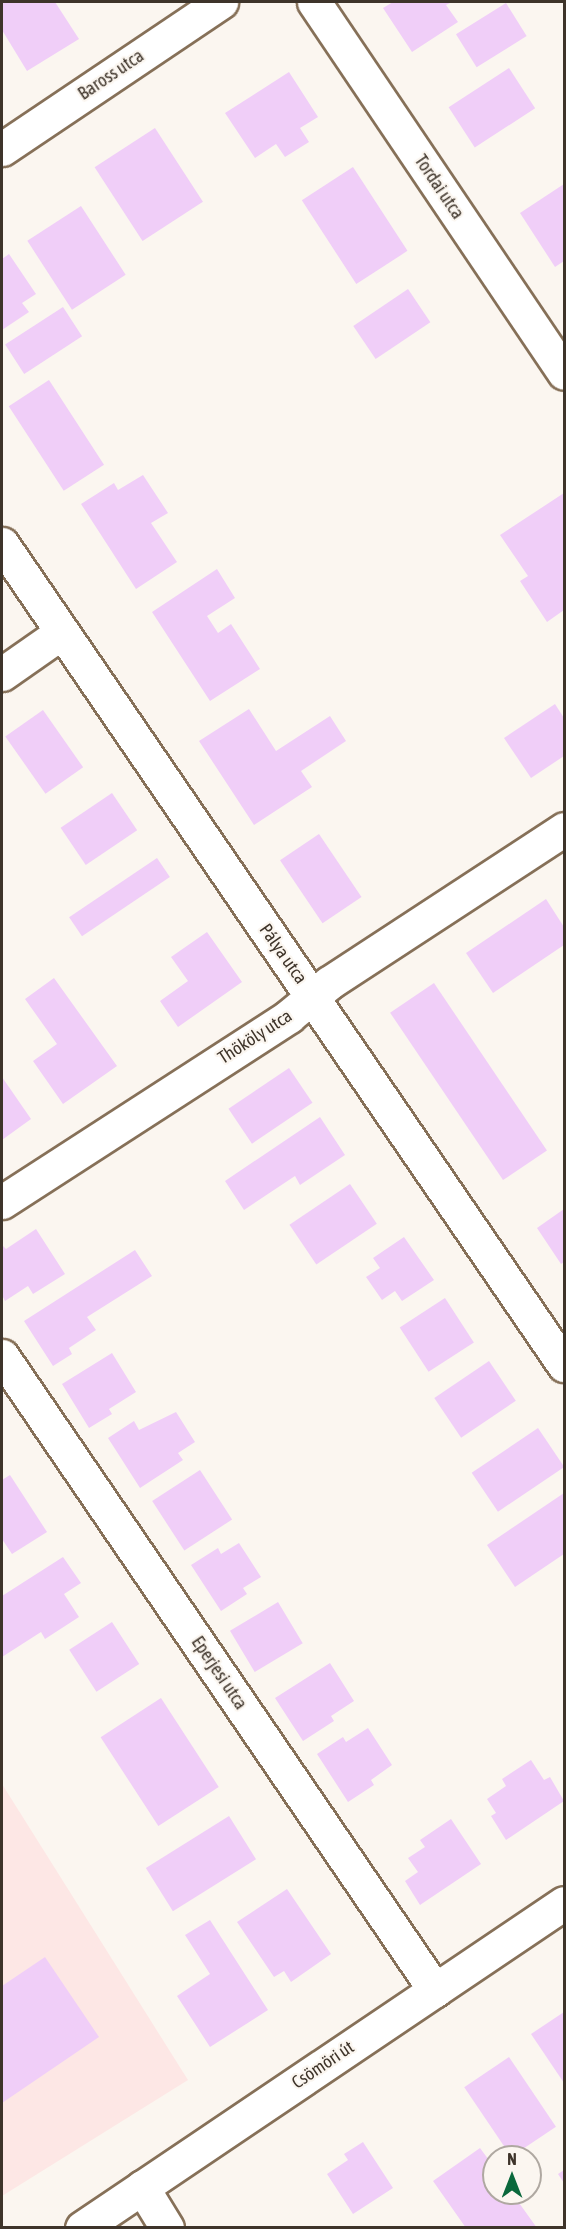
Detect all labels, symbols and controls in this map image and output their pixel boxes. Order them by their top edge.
street label: Baross utca [74,45,148,105]
street label: Tordai utca [410,151,468,223]
street label: Pálya utca [255,920,311,988]
street label: Thököly utca [214,1005,296,1069]
street label: Eperjesi utca [187,1632,251,1714]
street label: Csömöri út [288,2036,358,2094]
north arrow [482,2145,542,2205]
text: N [507,2150,517,2168]

